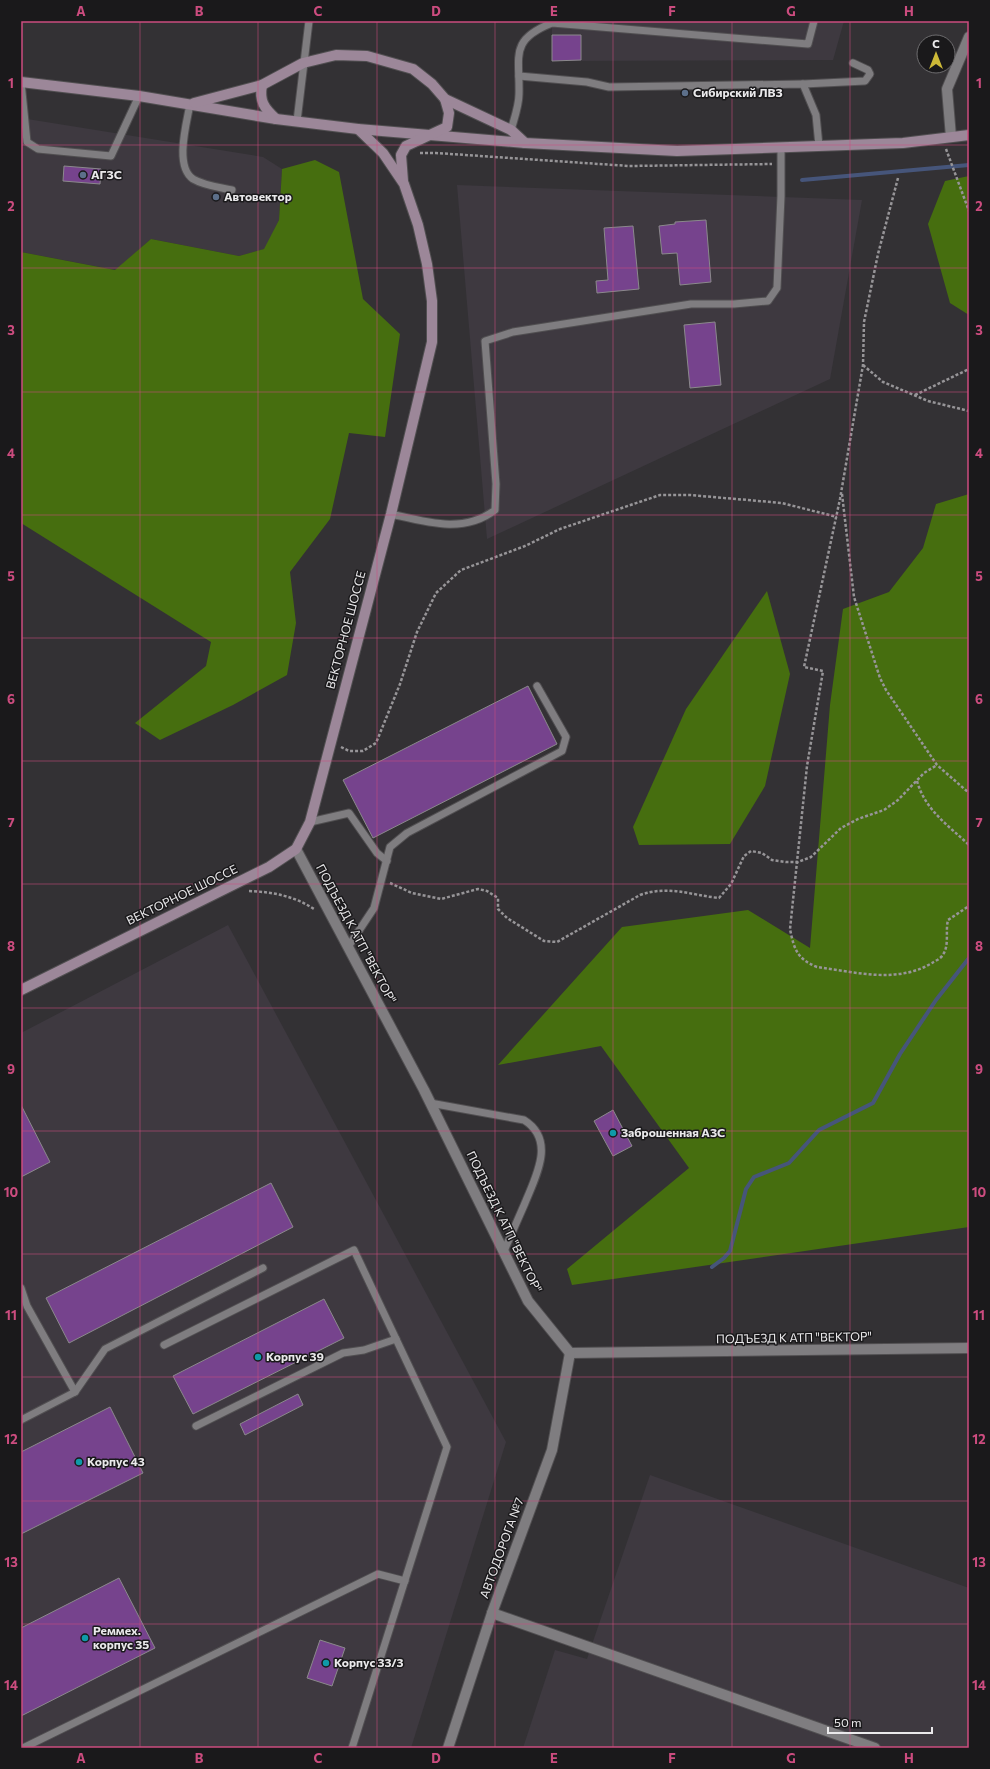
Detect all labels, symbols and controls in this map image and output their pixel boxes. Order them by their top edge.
text: A [76,3,86,19]
text: B [195,3,204,19]
text: C [314,3,323,19]
text: D [431,3,441,19]
text: E [550,3,558,19]
text: F [668,3,676,19]
text: G [786,3,796,19]
text: H [904,3,914,19]
north arrow [916,34,956,74]
text: С [932,37,940,50]
text: 1 [8,75,14,91]
text: 1 [976,75,982,91]
place label: Сибирский ЛВЗ [693,85,783,99]
marker: Сибирский ЛВЗ [680,88,690,98]
place label: АГЗС [91,167,122,181]
marker: АГЗС [78,170,88,180]
place label: Автовектор [224,189,292,203]
marker: Автовектор [211,192,221,202]
text: 2 [7,198,15,214]
text: 2 [975,198,983,214]
text: 3 [7,322,15,338]
text: 3 [975,322,983,338]
text: 4 [7,445,15,461]
text: 4 [975,445,983,461]
text: 5 [7,568,15,584]
text: 5 [975,568,983,584]
street label: ВЕКТОРНОЕ ШОССЕ [323,569,368,690]
text: 6 [7,691,15,707]
text: 6 [975,691,983,707]
text: 7 [7,814,15,830]
text: 7 [975,814,983,830]
street label: ВЕКТОРНОЕ ШОССЕ [124,861,239,927]
street label: ПОДЪЕЗД К АТП "ВЕКТОР" [314,861,400,1006]
text: 8 [7,938,15,954]
text: 8 [975,938,983,954]
text: 9 [7,1061,15,1077]
text: 9 [975,1061,983,1077]
place label: Заброшенная АЗС [621,1125,725,1139]
marker: Заброшенная АЗС [608,1128,618,1138]
street label: ПОДЪЕЗД К АТП "ВЕКТОР" [464,1148,545,1295]
text: 10 [4,1184,19,1200]
text: 10 [972,1184,987,1200]
text: 11 [5,1307,17,1323]
text: 11 [973,1307,985,1323]
street label: ПОДЪЕЗД К АТП "ВЕКТОР" [716,1329,872,1345]
place label: Корпус 39 [266,1349,324,1363]
marker: Корпус 39 [253,1352,263,1362]
text: 12 [4,1431,18,1447]
text: 12 [972,1431,986,1447]
place label: Корпус 43 [87,1454,145,1468]
marker: Корпус 43 [74,1457,84,1467]
street label: АВТОДОРОГА №7 [476,1495,526,1600]
text: 13 [4,1554,18,1570]
text: 13 [972,1554,986,1570]
place label: Реммех. корпус 35 [93,1623,149,1651]
marker: Реммех. корпус 35 [80,1633,90,1643]
place label: Корпус 33/3 [334,1655,404,1669]
marker: Корпус 33/3 [321,1658,331,1668]
text: 14 [4,1677,18,1693]
text: 14 [972,1677,986,1693]
scale bar [828,1709,932,1735]
text: 50 m [834,1715,862,1729]
text: A [76,1750,86,1766]
text: B [195,1750,204,1766]
text: C [314,1750,323,1766]
text: D [431,1750,441,1766]
text: E [550,1750,558,1766]
text: F [668,1750,676,1766]
text: G [786,1750,796,1766]
text: H [904,1750,914,1766]

